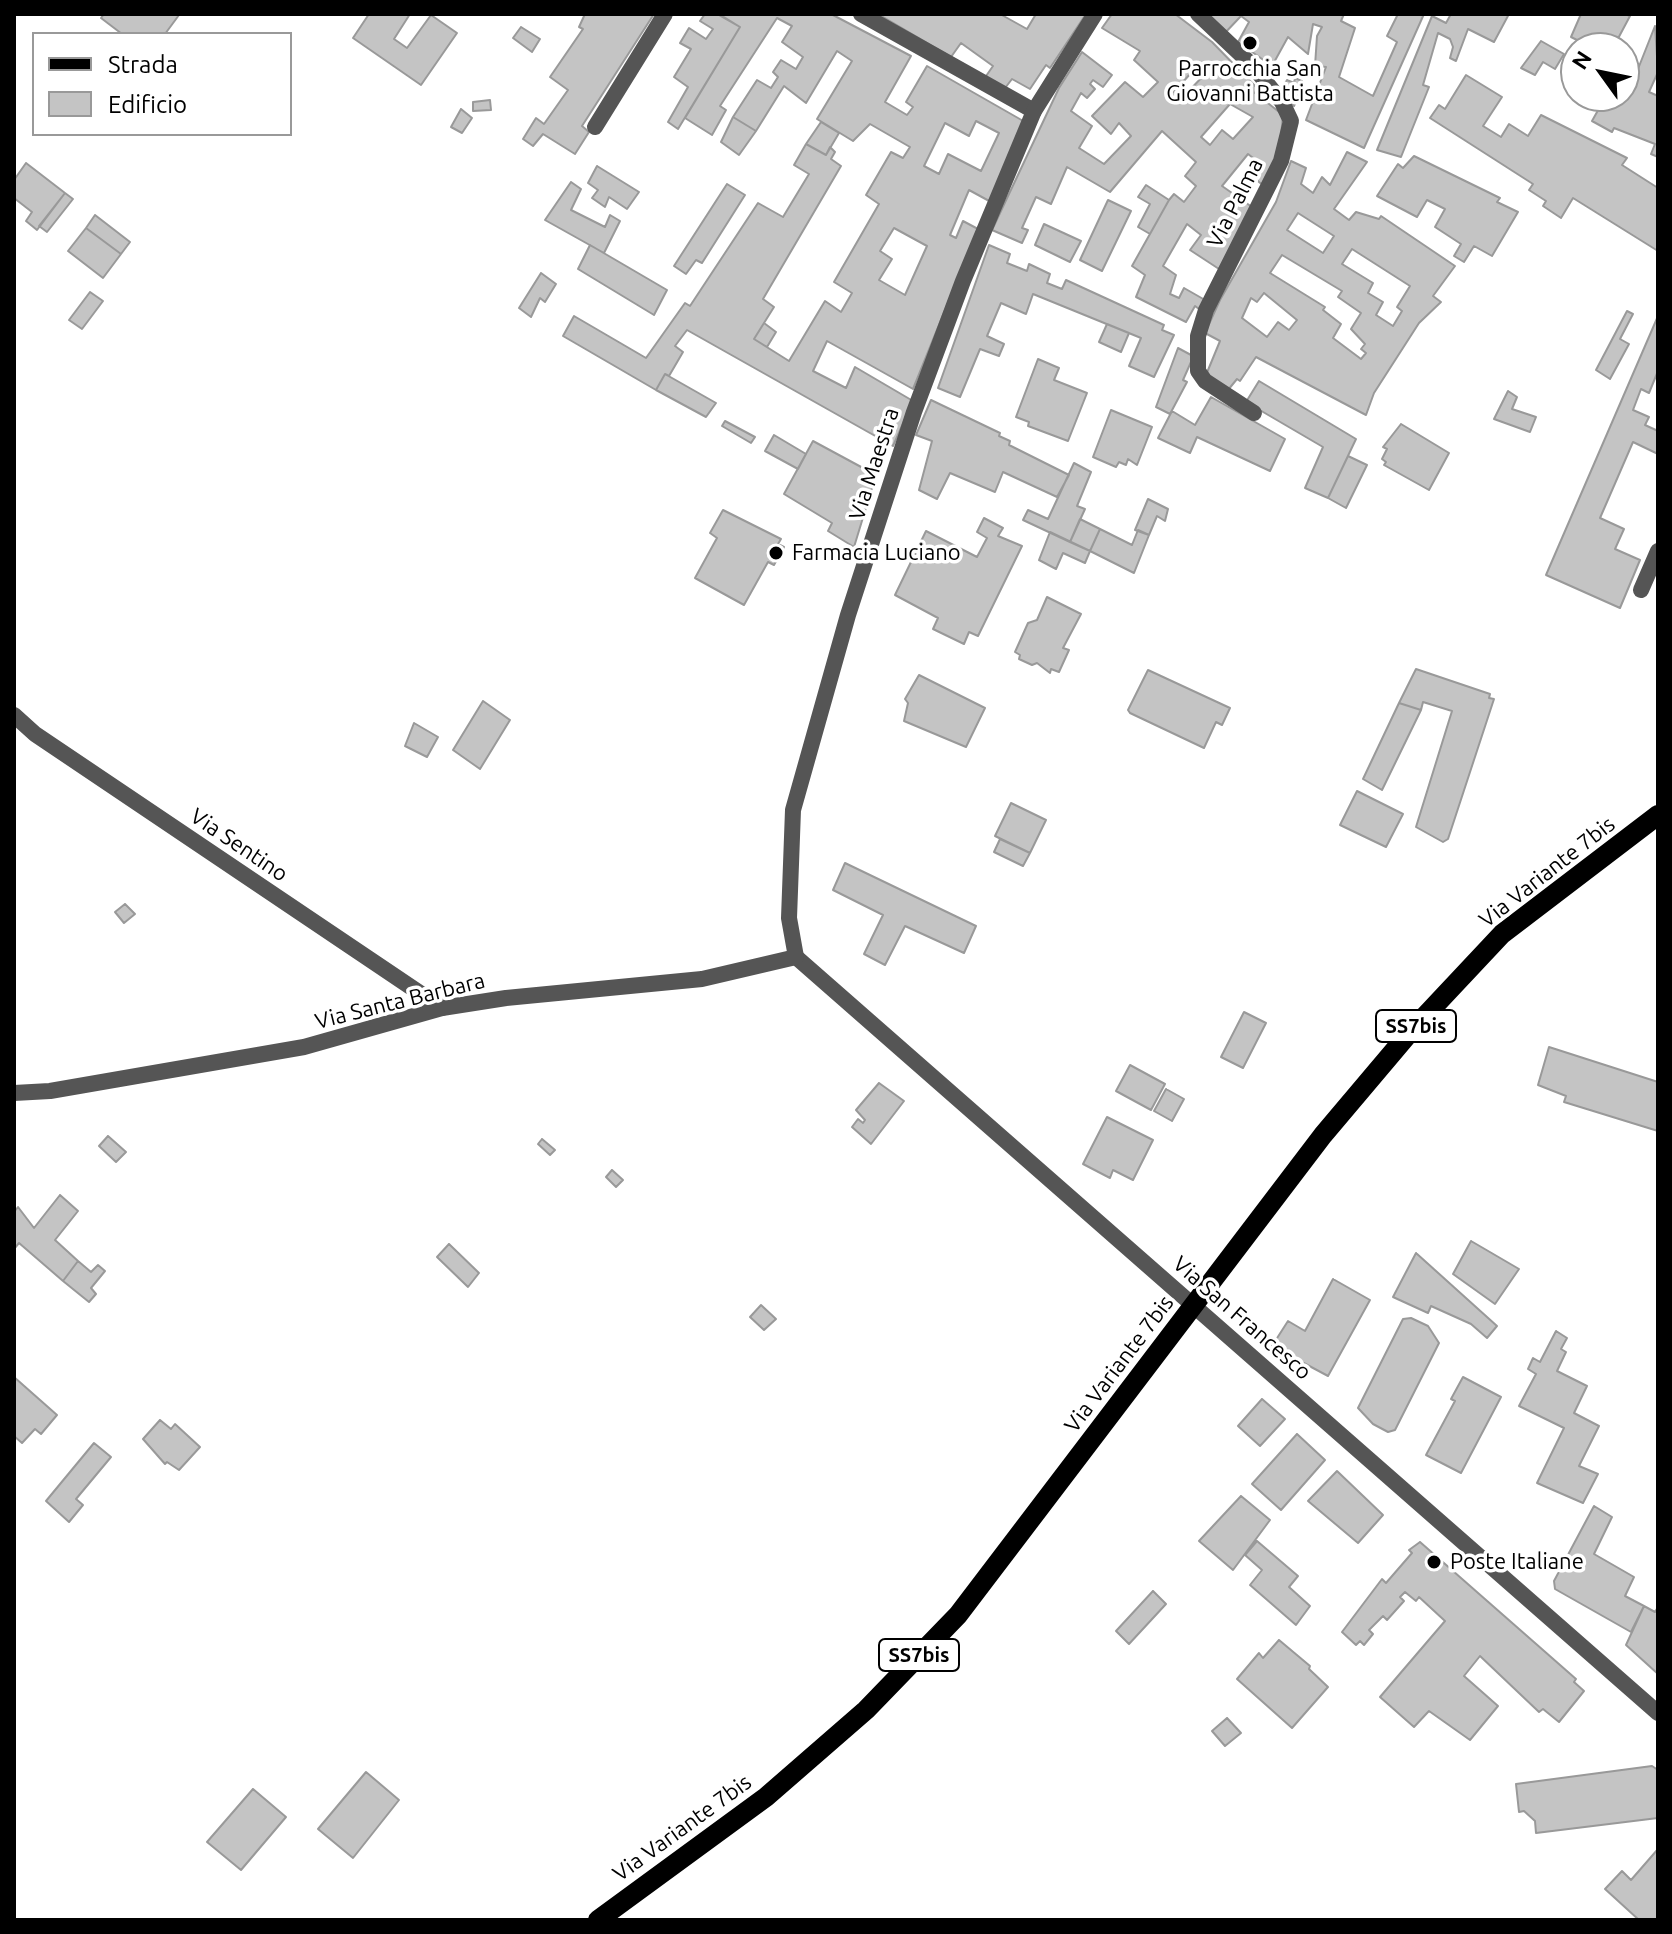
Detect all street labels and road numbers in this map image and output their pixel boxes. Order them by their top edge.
street label: Via Palma [1201,154,1269,252]
street label: Via Maestra [843,404,905,524]
street label: Via Sentino [185,803,293,887]
street label: Via Variante 7bis [1474,811,1620,933]
street label: Via Santa Barbara [312,967,488,1035]
road number: SS7bis [1376,1010,1456,1042]
street label: Via San Francesco [1167,1251,1317,1385]
street label: Via Variante 7bis [1059,1290,1179,1438]
road number: SS7bis [879,1639,959,1671]
street label: Via Variante 7bis [608,1769,756,1887]

